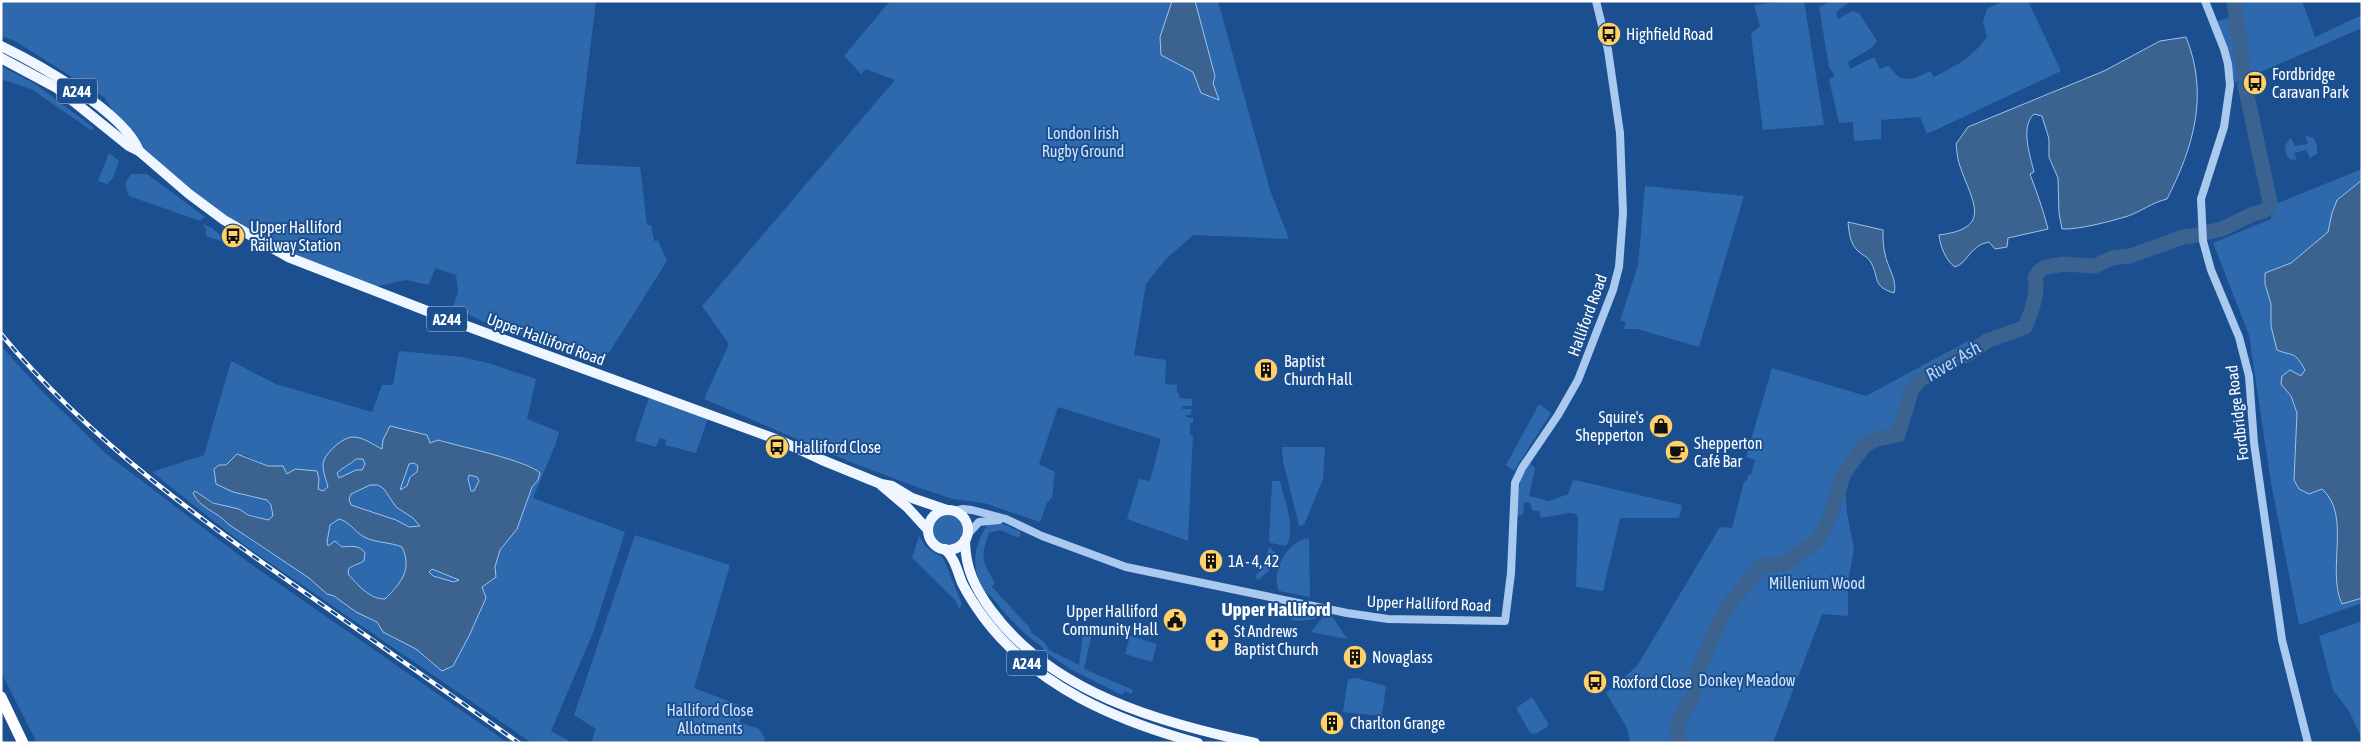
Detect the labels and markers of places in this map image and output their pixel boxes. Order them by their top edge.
bus stop icon: Highfield Road [1596,21,1622,47]
place label: Highfield Road [1626,25,1713,44]
place label: Fordbridge Caravan Park [2272,65,2349,101]
bus stop icon: Fordbridge Caravan Park [2242,70,2268,96]
place label: Upper Halliford Railway Station [250,218,342,255]
bus stop icon: Upper Halliford Railway Station [220,223,246,249]
place label: Baptist Church Hall [1284,352,1353,388]
building icon: Baptist Church Hall [1253,357,1279,383]
place label: Squire's Shepperton [1576,408,1644,445]
shop icon: Squire's Shepperton [1648,413,1674,439]
bus stop icon: Halliford Close [764,434,790,460]
place label: Shepperton Café Bar [1694,434,1762,470]
place label: Halliford Close [794,438,881,456]
cafe icon: Shepperton Café Bar [1664,439,1690,465]
building icon: 1A - 4, 42 [1198,548,1224,574]
place label: 1A - 4, 42 [1228,552,1279,570]
place label: Upper Halliford Community Hall [1062,602,1159,639]
public building icon: Upper Halliford Community Hall [1162,607,1188,633]
place label: St Andrews Baptist Church [1234,622,1318,659]
church icon: St Andrews Baptist Church [1204,627,1230,653]
building icon: Novaglass [1342,644,1368,670]
place label: Novaglass [1372,648,1433,667]
bus stop icon: Roxford Close [1582,669,1608,695]
place label: Roxford Close [1612,673,1692,691]
building icon: Charlton Grange [1319,710,1345,736]
place label: Charlton Grange [1350,714,1445,733]

